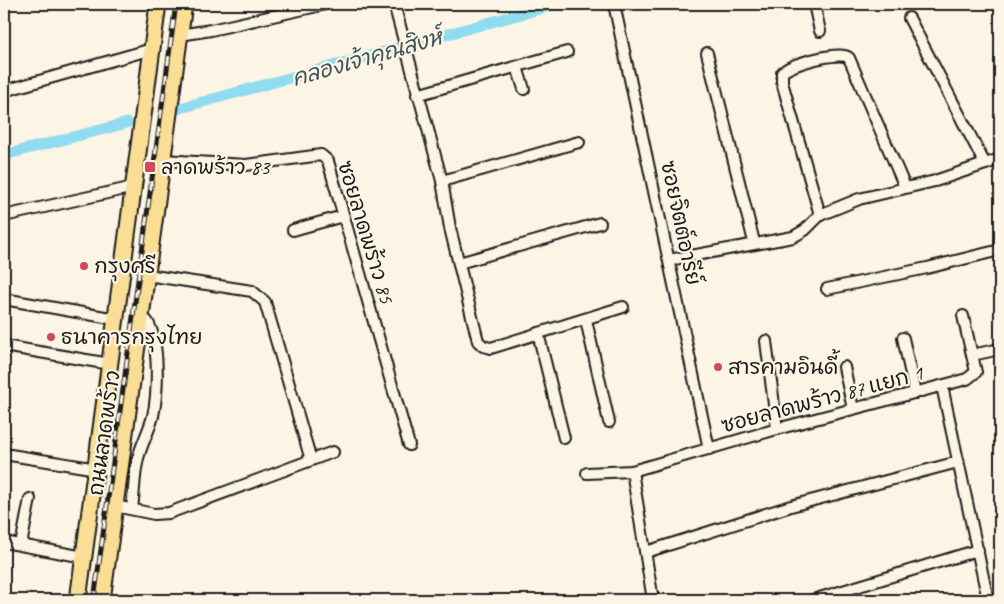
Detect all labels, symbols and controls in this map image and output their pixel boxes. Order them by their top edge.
water label: คลองเจ้าคุณสิงห์ [288,21,451,95]
place label: ลาดพร้าว 83 [161,154,271,180]
street label: ซอยลาดพร้าว 85 [332,158,400,308]
street label: ซอยจิตต์อารีย์ [655,158,707,288]
marker: ลาดพร้าว 83 [143,160,157,174]
place label: กรุงศรี [94,253,156,282]
marker: กรุงศรี [78,260,90,272]
place label: ธนาคารกรุงไทย [61,324,203,353]
marker: ธนาคารกรุงไทย [45,331,57,343]
place label: สารคามอินดี้ [728,348,841,380]
street label: ซอยลาดพร้าว 87 แยก 1 [718,359,927,438]
marker: สารคามอินดี้ [712,361,724,373]
street label: ถนนลาดพร้าว [82,369,126,497]

